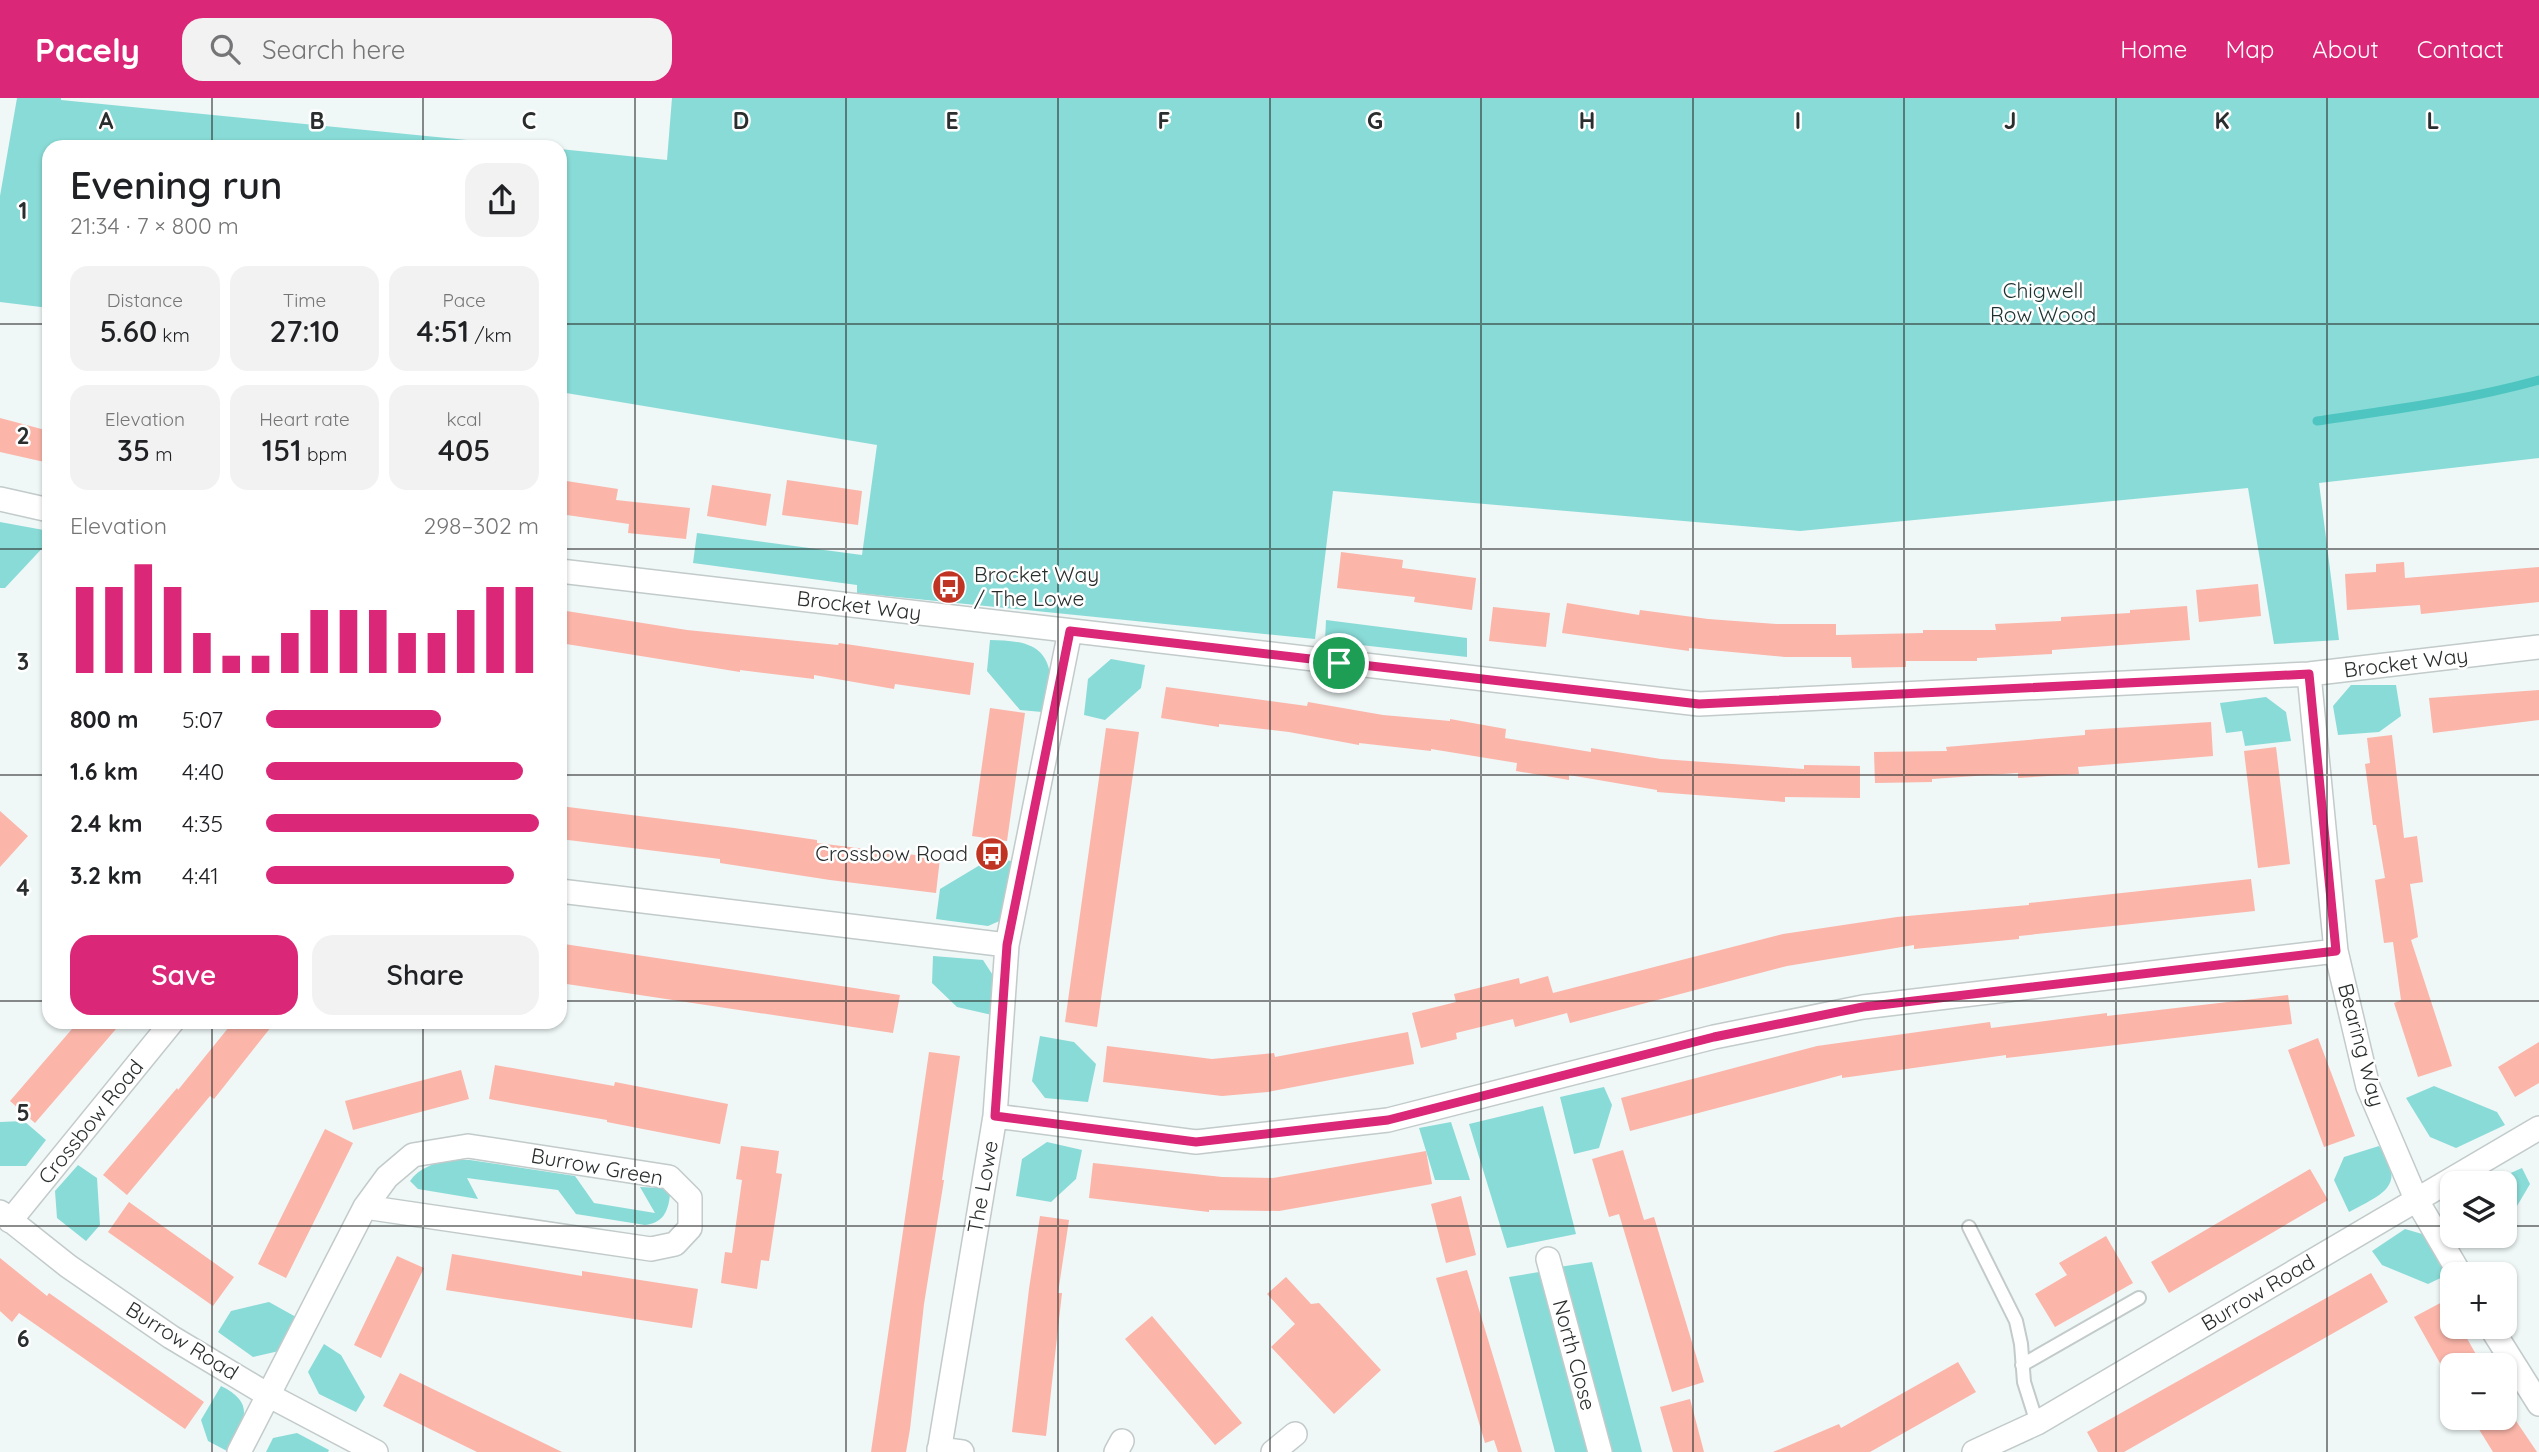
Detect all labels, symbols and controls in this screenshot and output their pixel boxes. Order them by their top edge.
search box [182,18,672,81]
text: Pacely [35,29,140,70]
icon: search [206,30,244,68]
text: Search here [262,33,405,66]
text: Home [2120,34,2187,64]
text: Map [2225,34,2274,64]
text: About [2312,34,2379,64]
text: Contact [2417,34,2504,64]
text: A [99,106,114,135]
text: B [309,106,325,135]
text: C [522,106,536,135]
text: D [733,106,749,135]
text: E [945,106,959,135]
text: F [1158,106,1170,135]
text: G [1367,106,1383,135]
text: H [1579,106,1595,135]
text: I [1795,106,1801,135]
text: J [2004,106,2016,135]
text: K [2214,106,2230,135]
text: L [2427,106,2439,135]
text: Evening run [70,161,283,209]
button: share [465,163,539,237]
text: 1 [19,196,27,225]
text: 21:34 · 7 × 800 m [70,211,239,240]
park label: Chigwell Row Wood [1990,277,2096,327]
text: Distance [107,288,183,312]
text: Time [283,288,326,312]
text: Pace [443,288,486,312]
text: 5.60 [100,312,157,350]
text: 27:10 [270,312,339,350]
text: 4:51 [416,312,469,350]
text: km [157,323,190,347]
text: /km [469,323,512,347]
text: Elevation [105,407,185,431]
text: Heart rate [259,407,350,431]
text: kcal [446,407,482,431]
text: 2 [16,421,30,450]
text: 35 [117,431,150,469]
text: 151 [262,431,302,469]
text: 405 [438,431,490,469]
text: m [150,442,173,466]
text: bpm [302,442,347,466]
text: Elevation [70,511,167,540]
text: 298–302 m [424,511,539,540]
place label: Brocket Way / The Lowe [974,561,1099,611]
bus stop icon: Brocket Way / The Lowe [930,568,968,606]
street label: Brocket Way [795,584,923,626]
pin [1309,633,1369,693]
street label: Brocket Way [2342,641,2470,683]
icon: arrive [1320,644,1358,682]
text: 3 [17,647,29,676]
text: 800 m [70,705,139,734]
text: 5:07 [182,705,223,734]
text: 1.6 km [70,757,138,786]
text: 4:40 [182,757,224,786]
text: 2.4 km [70,809,142,838]
text: 4:35 [182,809,223,838]
bus stop icon: Crossbow Road [973,835,1011,873]
place label: Crossbow Road [815,840,968,866]
text: 3.2 km [70,861,142,890]
text: 4:41 [182,861,219,890]
text: 4 [16,873,30,902]
button: Save [70,935,298,1015]
button: Share [312,935,539,1015]
street label: Bearing Way [2333,980,2391,1109]
street label: Crossbow Road [32,1054,148,1189]
text: 5 [16,1098,30,1127]
street label: The Lowe [961,1138,1003,1235]
street label: Burrow Green [529,1142,665,1190]
map controls [2440,1171,2517,1430]
button: layers [2440,1171,2517,1248]
street label: Burrow Road [2196,1248,2319,1336]
button: + [2440,1262,2517,1339]
street label: Burrow Road [122,1295,244,1385]
street label: North Close [1548,1297,1602,1413]
text: 6 [17,1324,29,1353]
button: − [2440,1353,2517,1430]

